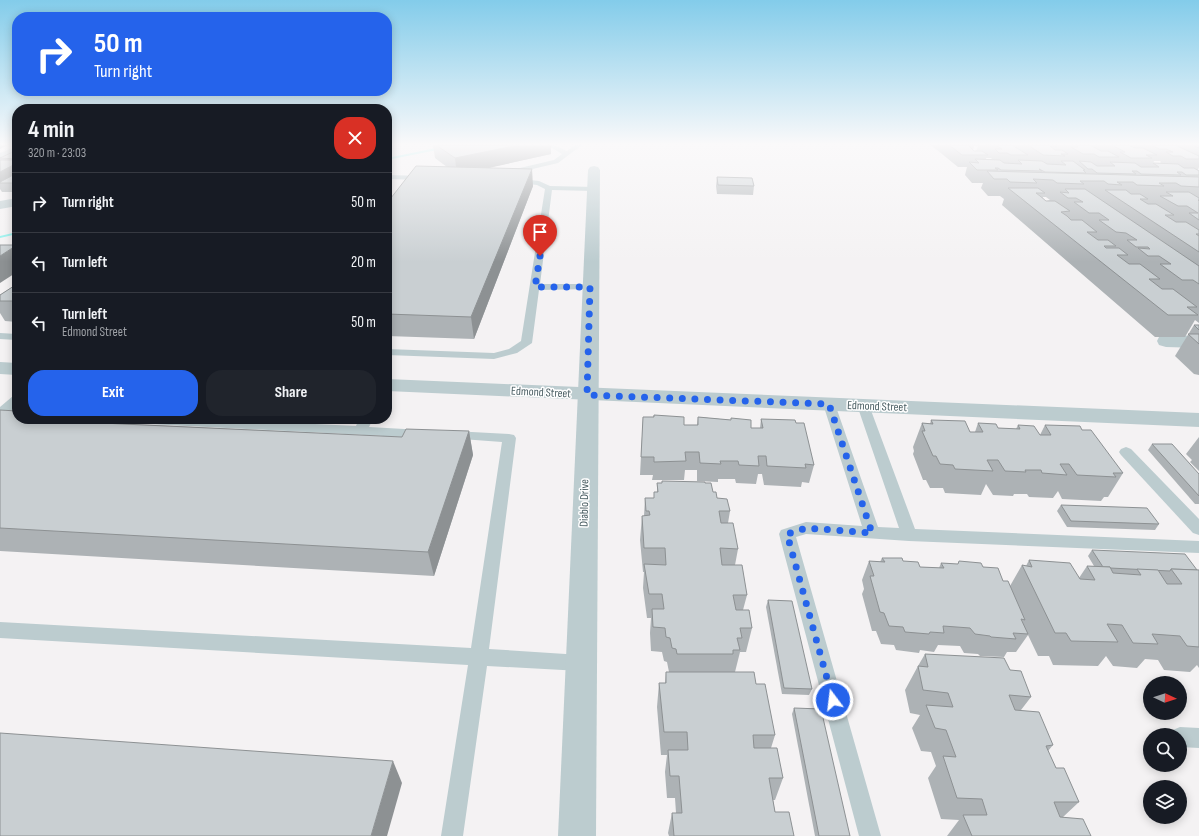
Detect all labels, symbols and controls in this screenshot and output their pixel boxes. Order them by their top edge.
text: 50 m [94,27,143,60]
icon: right [28,28,80,80]
text: Turn right [94,61,152,82]
text: 4 min [28,115,74,144]
button: close [334,117,376,159]
text: 320 m · 23:03 [28,145,86,161]
icon: right [28,192,50,214]
text: Turn right [62,193,114,212]
text: 50 m [351,193,376,212]
pin [523,215,557,256]
icon: arrive [529,221,551,243]
icon: left [28,252,50,274]
text: Turn left [62,253,107,272]
text: 20 m [351,253,376,272]
text: Turn left [62,305,107,324]
icon: left [28,312,50,334]
text: 50 m [351,313,376,332]
text: Edmond Street [62,324,127,340]
button: Exit [28,370,198,416]
button: Share [206,370,376,416]
street label: Edmond Street [511,383,572,402]
street label: Edmond Street [847,398,908,415]
street label: Diablo Drive [577,479,592,527]
north arrow [1143,676,1187,720]
map controls [1143,676,1187,824]
position arrow [812,679,854,721]
button: search [1143,728,1187,772]
button: layers [1143,780,1187,824]

